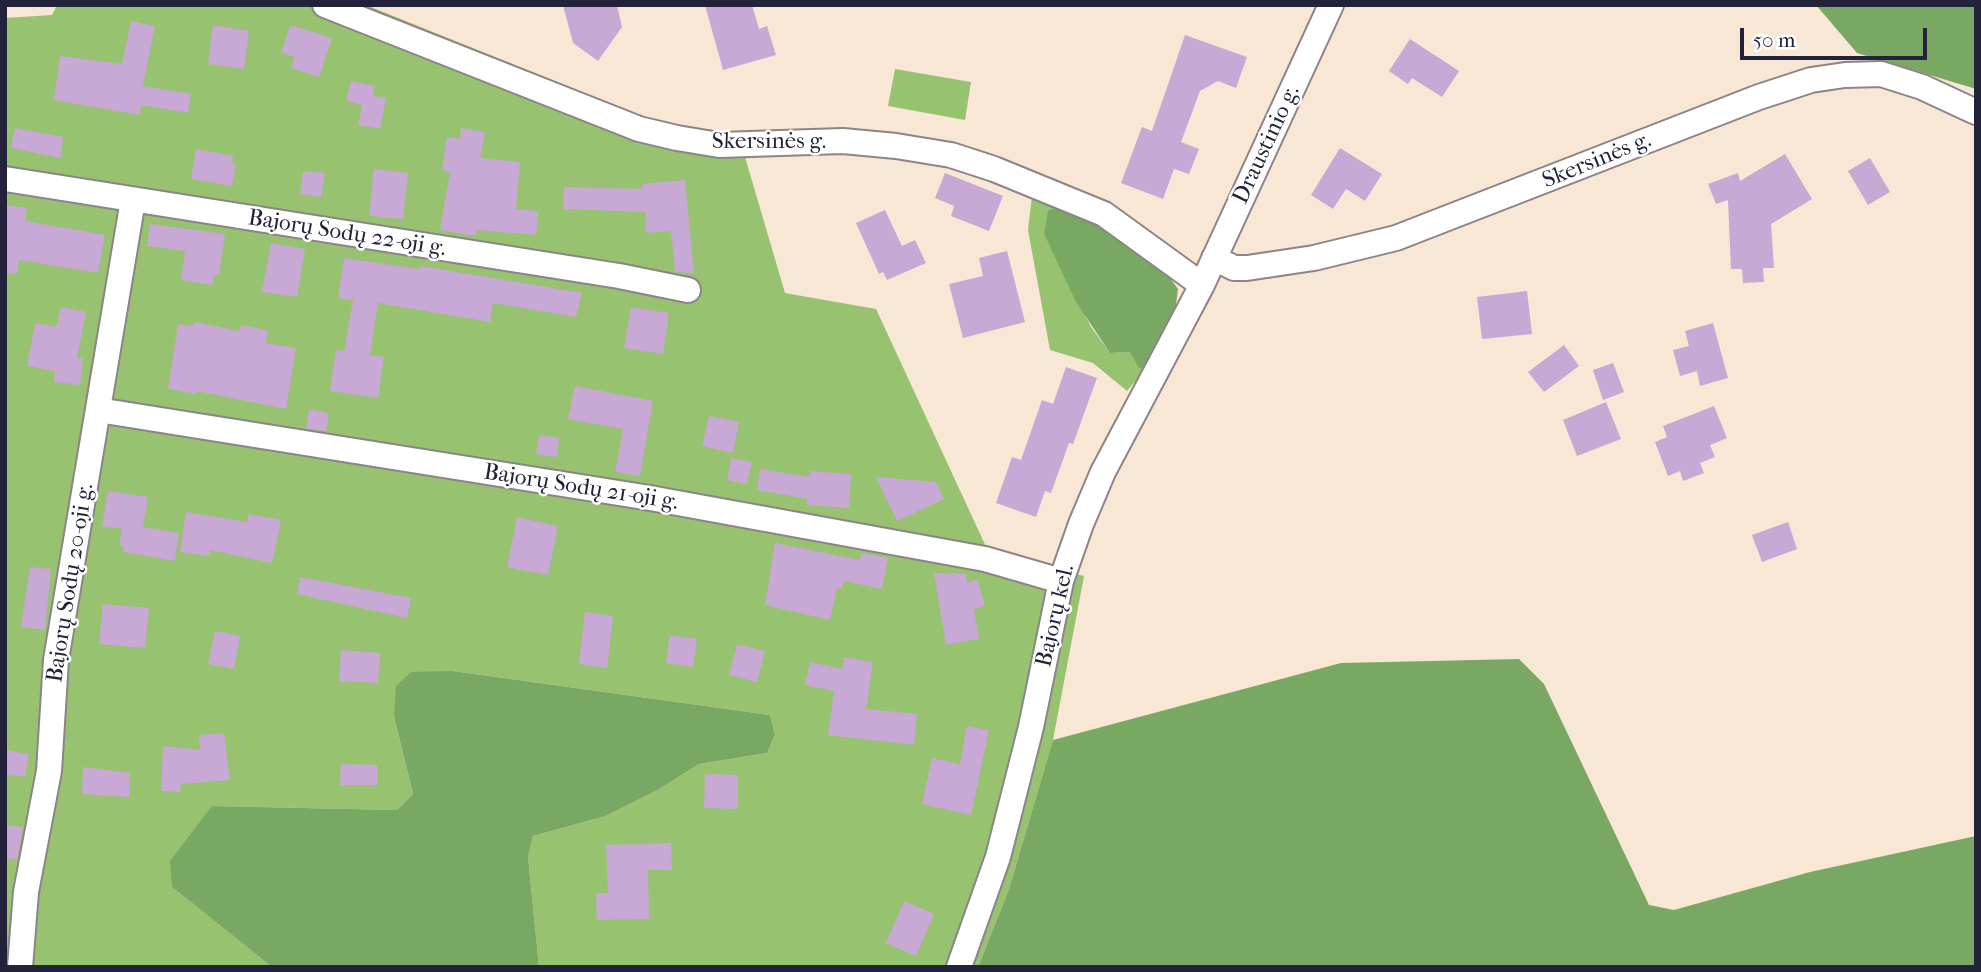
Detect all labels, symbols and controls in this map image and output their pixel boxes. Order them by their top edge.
scale bar [1743,14,1930,58]
text: 50 m [1753,28,1796,52]
street label: Draustinio g. [1228,81,1306,209]
street label: Skersinės g. [1539,127,1655,195]
street label: Skersinės g. [712,128,826,156]
street label: Bajorų Sodų 22-oji g. [246,205,448,263]
street label: Bajorų Sodų 21-oji g. [482,459,680,517]
street label: Bajorų Sodų 20-oji g. [42,482,100,684]
street label: Bajorų kel. [1031,562,1081,670]

